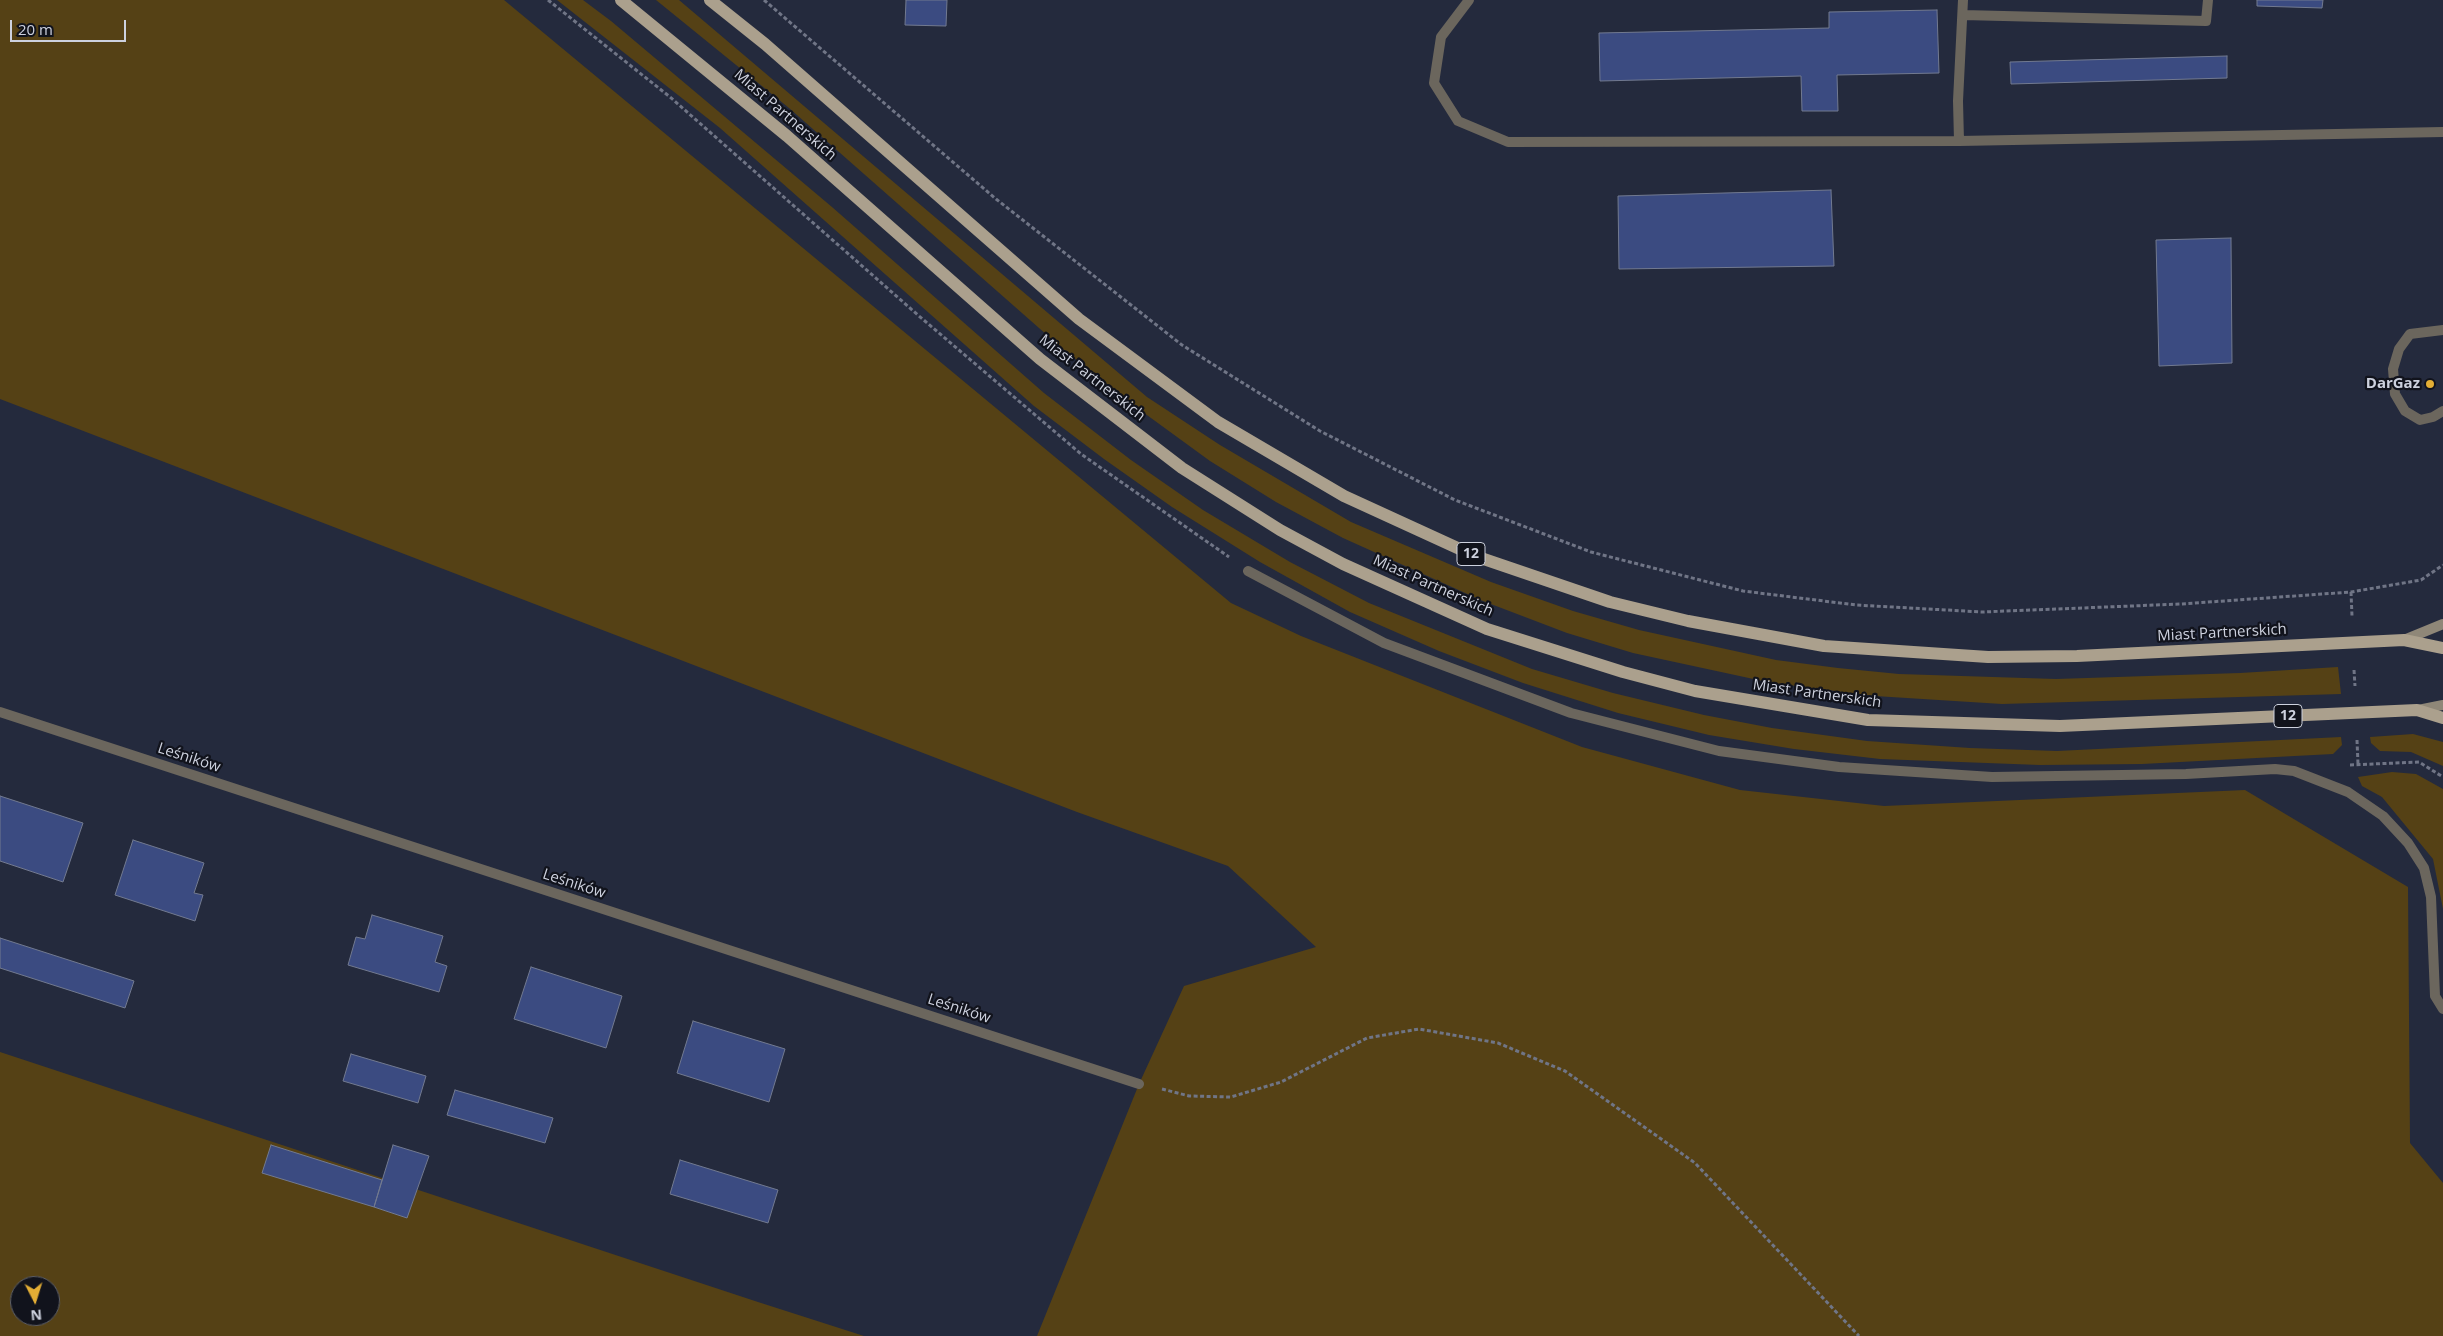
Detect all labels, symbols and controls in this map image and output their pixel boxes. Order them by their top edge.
scale bar [12,10,129,42]
text: 20 m [18,19,53,39]
street label: Miast Partnerskich [730,66,840,164]
street label: Miast Partnerskich [1035,331,1149,425]
place label: DarGaz [2366,375,2420,393]
marker: DarGaz [2424,378,2436,390]
road number: 12 [1457,542,1485,566]
street label: Miast Partnerskich [1370,551,1496,621]
street label: Miast Partnerskich [2157,621,2287,645]
street label: Miast Partnerskich [1751,676,1883,712]
road number: 12 [2274,704,2302,728]
street label: Leśników [155,739,223,777]
street label: Leśników [540,865,608,903]
street label: Leśników [925,990,993,1028]
north arrow [10,1276,60,1326]
text: N [30,1305,43,1325]

